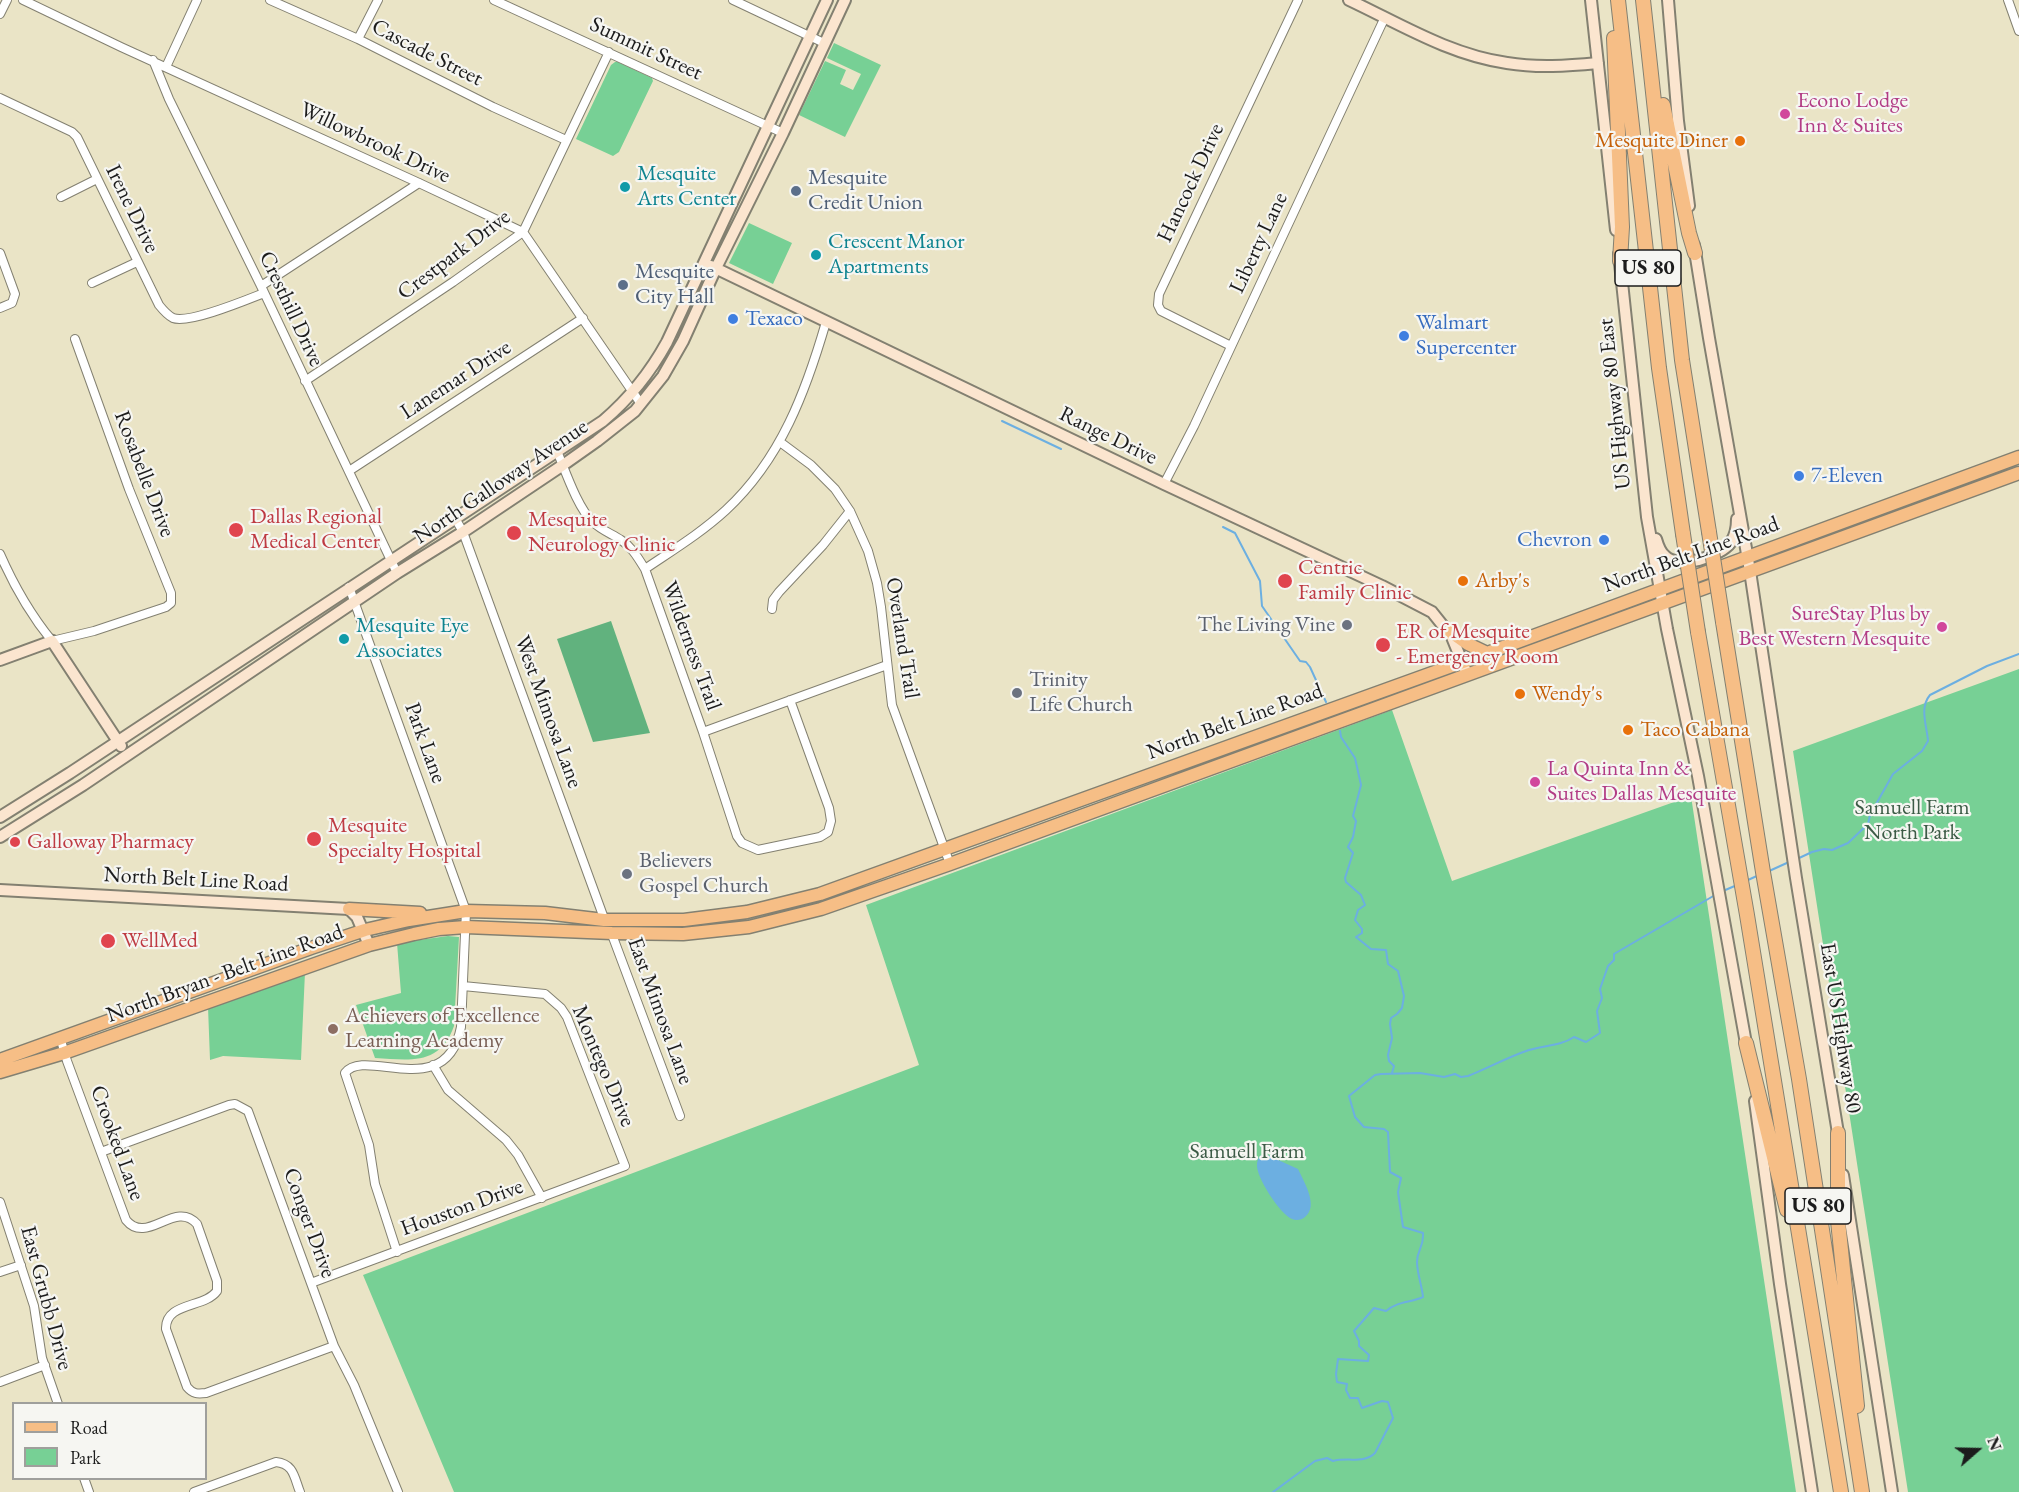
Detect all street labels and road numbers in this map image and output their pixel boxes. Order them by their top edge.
street label: Summit Street [586,11,706,87]
street label: Cascade Street [367,14,487,92]
street label: Willowbrook Drive [295,97,455,189]
street label: Hancock Drive [1152,119,1230,247]
street label: Irene Drive [99,161,165,257]
street label: Liberty Lane [1224,188,1294,298]
street label: Crestpark Drive [392,204,516,306]
street label: Cresthill Drive [253,247,329,371]
road number: US 80 [1615,250,1681,286]
street label: US Highway 80 East [1593,317,1637,491]
street label: Lanemar Drive [396,334,516,426]
street label: Range Drive [1055,401,1161,471]
street label: Rosabelle Drive [108,407,180,541]
street label: North Galloway Avenue [409,414,593,550]
street label: North Belt Line Road [1599,511,1783,599]
street label: Overland Trail [879,576,925,700]
street label: Wilderness Trail [655,578,727,714]
street label: West Mimosa Lane [508,632,588,792]
street label: North Belt Line Road [1143,678,1327,766]
street label: Park Lane [398,699,452,787]
street label: North Belt Line Road [103,862,289,898]
street label: North Bryan - Belt Line Road [103,919,347,1029]
street label: East Mimosa Lane [621,934,699,1088]
street label: East US Highway 80 [1814,941,1866,1115]
street label: Montego Drive [566,1001,640,1131]
street label: Crooked Lane [84,1082,150,1204]
street label: Conger Drive [277,1164,341,1282]
street label: Houston Drive [397,1174,527,1242]
road number: US 80 [1785,1188,1851,1224]
street label: East Grubb Drive [14,1223,78,1373]

